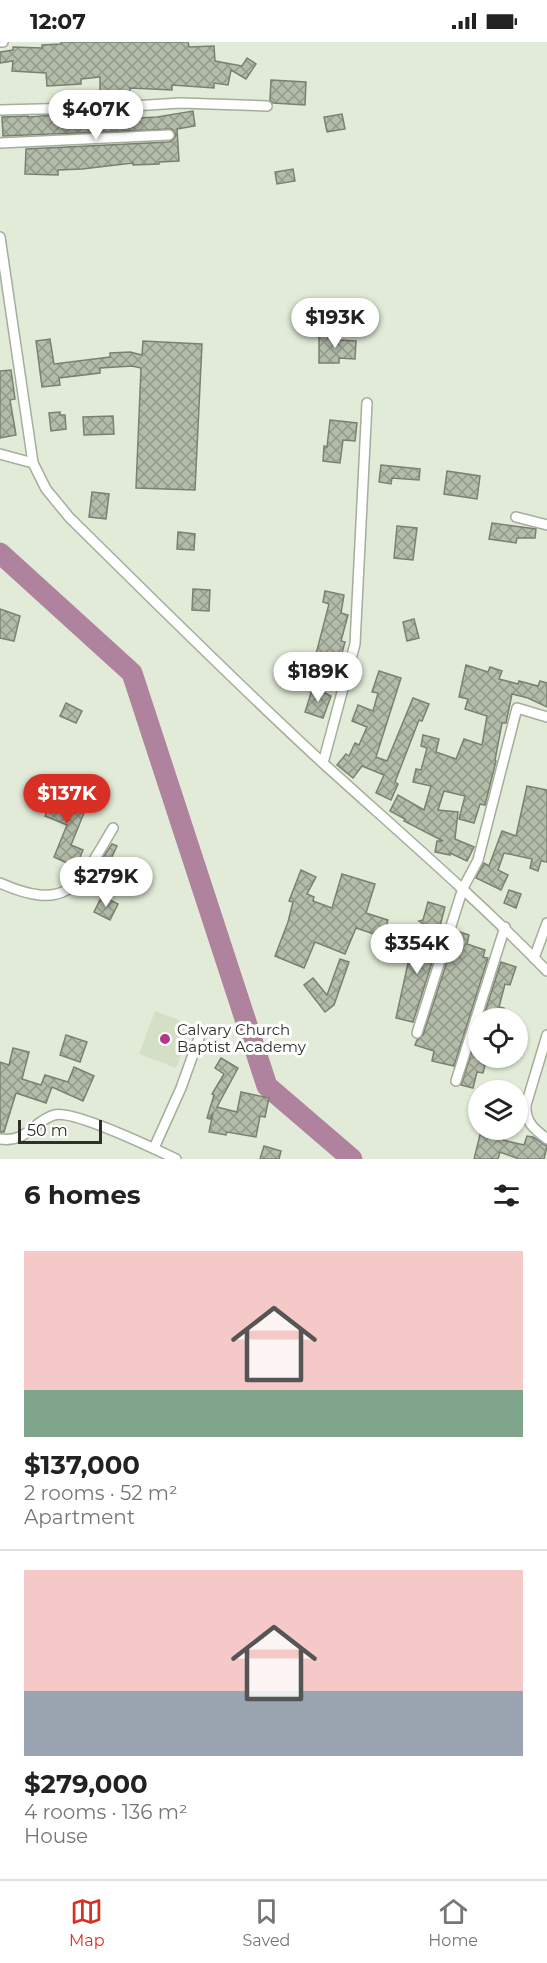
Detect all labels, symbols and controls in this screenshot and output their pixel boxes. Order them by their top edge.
text: 12:07 [30,8,86,35]
pin: $407K [54,90,138,141]
text: $407K [62,97,130,121]
pin: $193K [293,298,377,349]
text: $193K [305,305,365,329]
pin: $189K [276,652,360,703]
text: $189K [287,659,349,683]
pin: $137K [25,774,109,825]
text: $137K [37,781,97,805]
pin: $279K [64,857,148,908]
text: $279K [74,864,138,888]
pin: $354K [375,924,459,975]
text: $354K [385,931,449,955]
map controls [468,1008,528,1140]
button: locate [468,1008,528,1068]
place label: Calvary Church Baptist Academy [177,1020,307,1056]
marker: Calvary Church Baptist Academy [158,1032,172,1046]
button: layers [468,1080,528,1140]
scale bar [18,1117,102,1144]
text: 50 m [27,1121,68,1140]
text: 6 homes [24,1179,141,1211]
icon: filters [490,1179,523,1212]
icon: home [220,1290,328,1398]
text: $137,000 [24,1449,140,1481]
text: 2 rooms · 52 m² [24,1481,178,1505]
text: Apartment [24,1505,135,1529]
icon: home [220,1609,328,1717]
text: $279,000 [24,1768,148,1800]
text: 4 rooms · 136 m² [24,1800,188,1824]
text: House [24,1824,88,1848]
tab: Map [69,1895,105,1950]
tab: Saved [242,1895,290,1950]
tab: Home [428,1895,478,1950]

